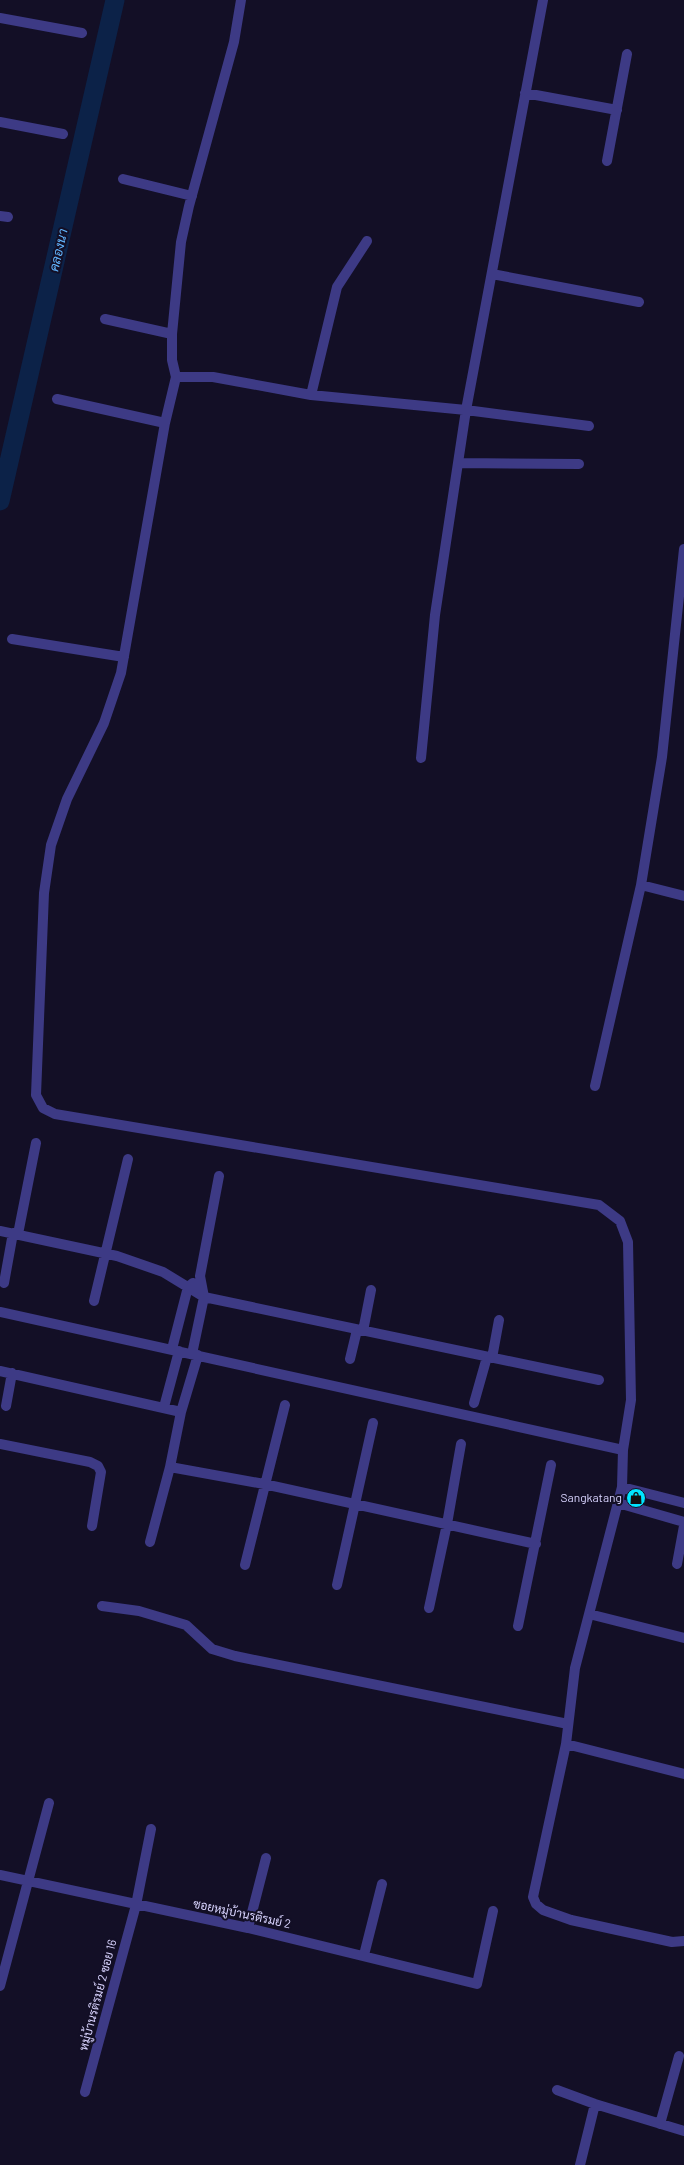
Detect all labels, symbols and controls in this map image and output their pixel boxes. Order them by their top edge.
water label: คลองนา [45,227,71,273]
shop icon: Sangkatang [625,1487,647,1509]
place label: Sangkatang [561,1490,622,1504]
street label: ซอยหมู่บ้านรติรมย์ 2 [192,1896,292,1932]
street label: หมู่บ้านรติรมย์ 2 ซอย 16 [75,1938,121,2052]

